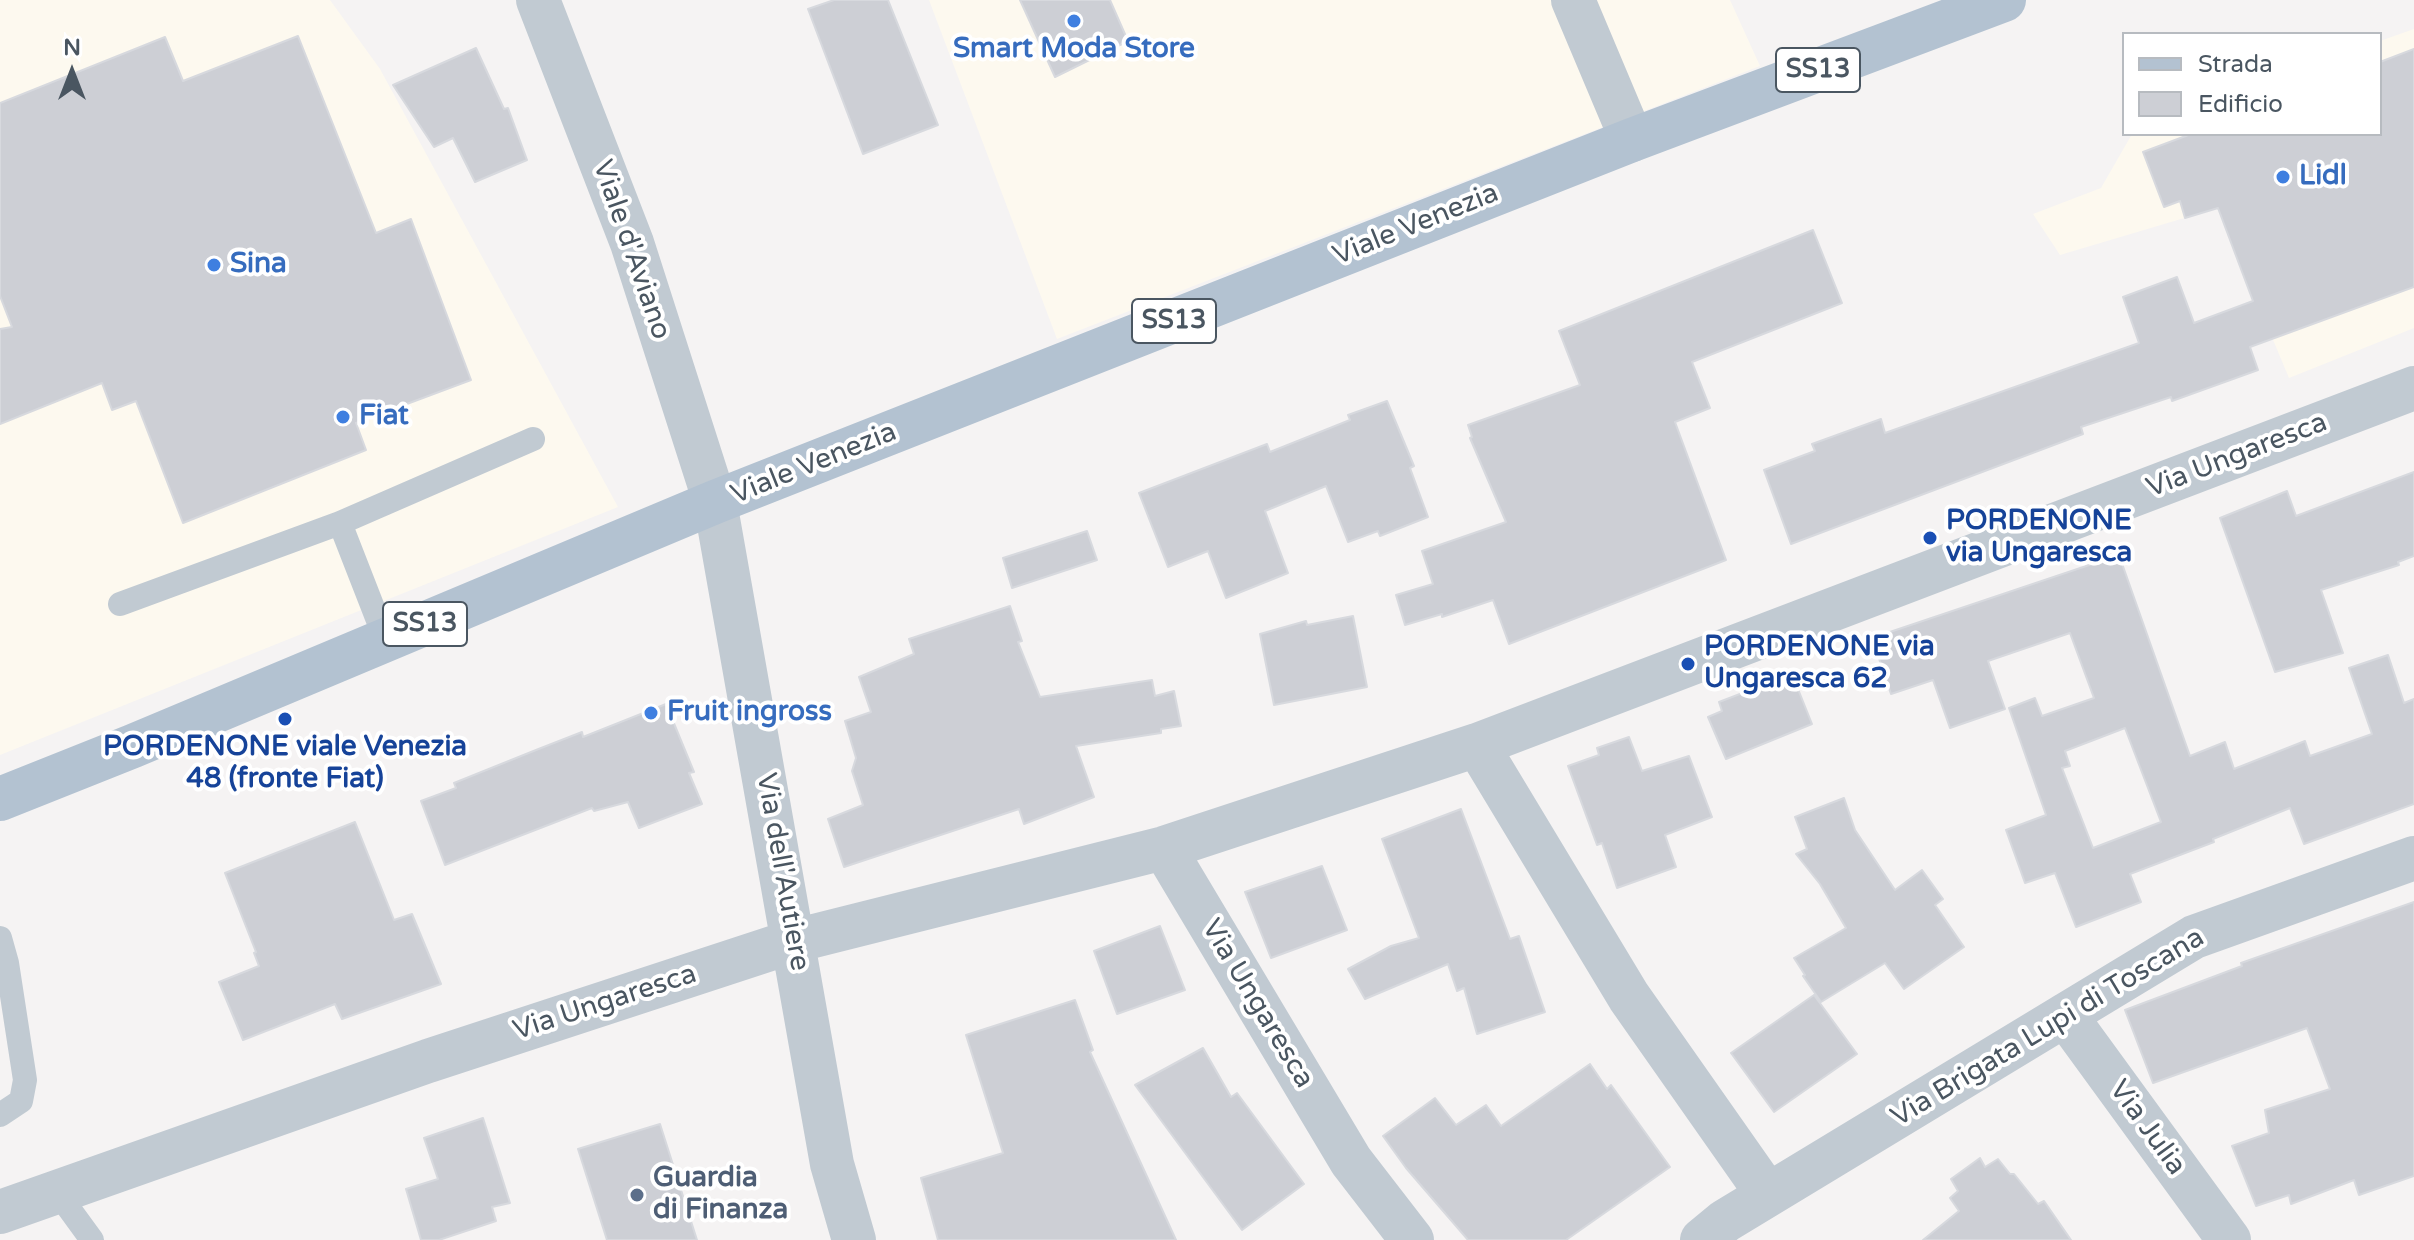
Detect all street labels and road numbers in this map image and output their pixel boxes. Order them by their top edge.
road number: SS13 [1776,48,1860,92]
street label: Viale d'Aviano [585,156,677,344]
street label: Viale Venezia [1328,177,1504,273]
road number: SS13 [1132,299,1216,343]
street label: Via Ungaresca [2142,406,2332,506]
street label: Viale Venezia [726,416,902,512]
road number: SS13 [383,602,467,646]
street label: Via dell'Autiere [748,771,816,973]
street label: Via Ungaresca [1194,914,1320,1094]
street label: Via Brigata Lupi di Toscana [1885,921,2211,1135]
street label: Via Ungaresca [509,958,701,1048]
street label: Via Julia [2101,1074,2193,1182]

